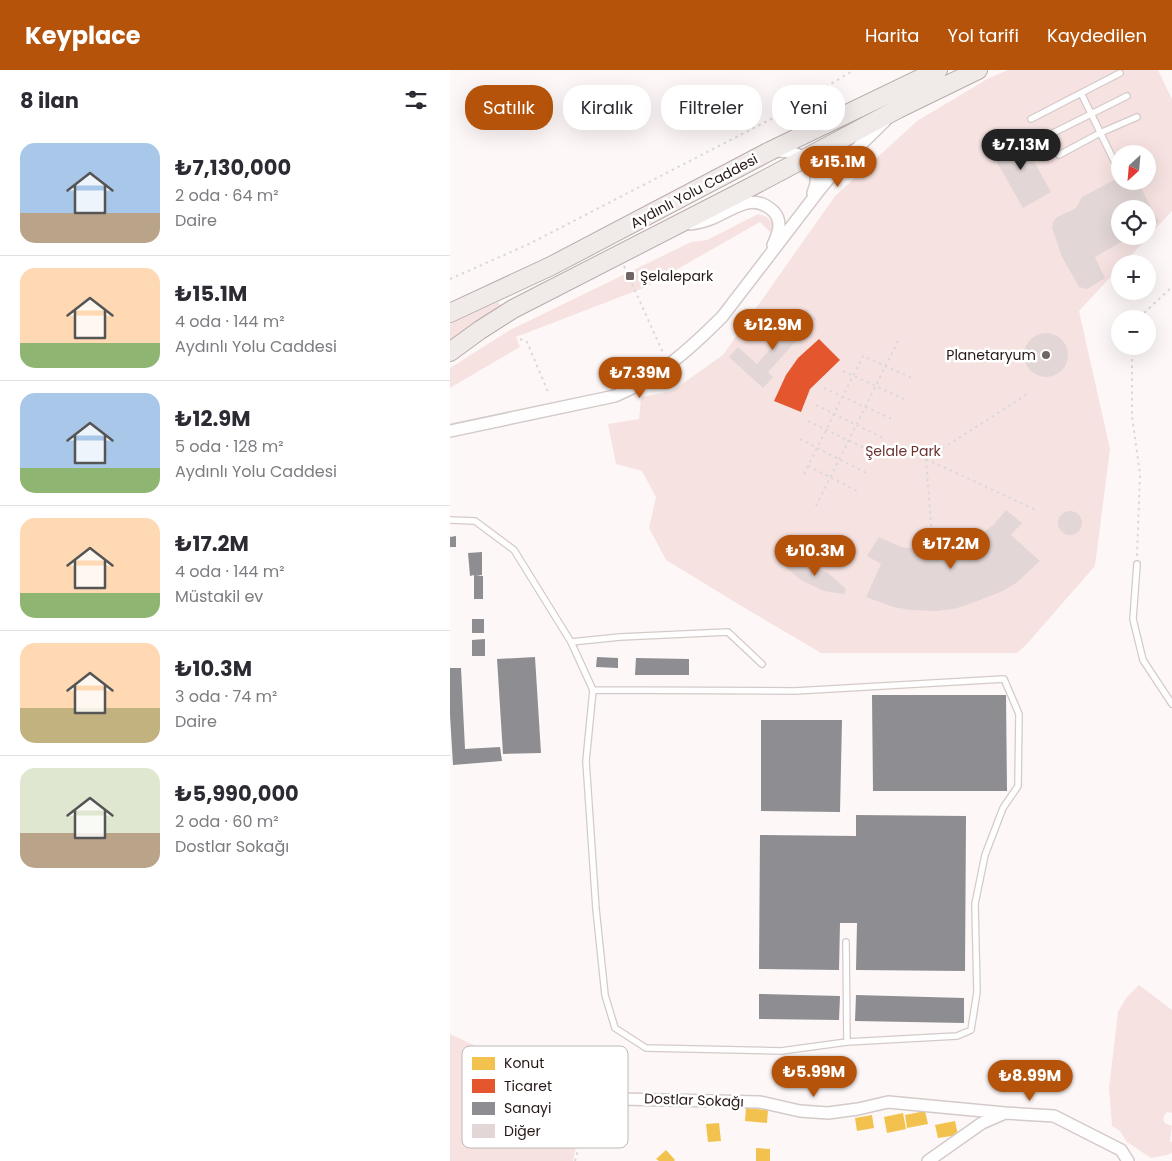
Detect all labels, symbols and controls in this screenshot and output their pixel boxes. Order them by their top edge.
text: Keyplace [25,19,141,52]
text: Harita [865,23,919,48]
text: Yol tarifi [947,23,1019,48]
text: Kaydedilen [1047,23,1147,48]
chip: Satılık [465,85,553,130]
chip: Kiralık [563,85,651,130]
chip: Filtreler [661,85,762,130]
chip: Yeni [772,85,845,130]
text: 8 ilan [20,86,79,115]
icon: filters [402,86,430,114]
pin: ₺7.13M [980,128,1062,171]
text: ₺7.13M [993,133,1049,156]
north arrow [1111,145,1156,190]
map controls [1111,145,1156,355]
pin: ₺15.1M [797,146,879,188]
street label: Aydınlı Yolu Caddesi [627,149,761,233]
text: ₺15.1M [811,150,865,173]
text: ₺7,130,000 [175,153,291,182]
icon: home [60,163,120,223]
text: 2 oda · 64 m² [175,184,279,207]
button: locate [1111,200,1156,245]
text: Daire [175,209,217,232]
button: + [1111,255,1156,300]
place label: Şelalepark [640,266,714,286]
marker: Şelalepark [624,270,636,282]
text: ₺15.1M [175,279,247,308]
icon: home [60,288,120,348]
pin: ₺12.9M [732,308,814,351]
text: 4 oda · 144 m² [175,310,284,333]
button: − [1111,310,1156,355]
text: ₺12.9M [744,313,802,336]
text: Aydınlı Yolu Caddesi [175,335,337,358]
place label: Planetaryum [946,345,1036,365]
marker: Planetaryum [1040,349,1052,361]
pin: ₺7.39M [599,356,681,399]
text: ₺7.39M [610,361,670,384]
text: ₺12.9M [175,404,251,433]
icon: home [60,413,120,473]
text: 5 oda · 128 m² [175,435,284,458]
park label: Şelale Park [865,441,942,461]
text: Aydınlı Yolu Caddesi [175,460,337,483]
pin: ₺17.2M [910,528,992,570]
text: ₺17.2M [175,529,249,558]
text: ₺17.2M [923,532,979,555]
pin: ₺10.3M [774,534,856,577]
icon: home [60,538,120,598]
text: ₺10.3M [786,539,844,562]
text: 4 oda · 144 m² [175,560,284,583]
text: Müstakil ev [175,585,263,608]
text: ₺10.3M [175,654,252,683]
icon: home [60,663,120,723]
text: 3 oda · 74 m² [175,685,277,708]
text: Daire [175,710,217,733]
text: ₺5,990,000 [175,779,299,808]
icon: home [60,788,120,848]
text: 2 oda · 60 m² [175,810,279,833]
text: Dostlar Sokağı [175,835,289,858]
legend [462,1046,628,1148]
text: Konut [504,1053,544,1073]
pin: ₺5.99M [773,1056,855,1098]
text: ₺5.99M [783,1060,845,1083]
pin: ₺8.99M [989,1060,1071,1102]
text: ₺8.99M [999,1064,1061,1087]
text: Ticaret [504,1076,552,1096]
street label: Dostlar Sokağı [644,1088,744,1112]
text: Sanayi [504,1098,551,1118]
text: Diğer [504,1121,541,1141]

